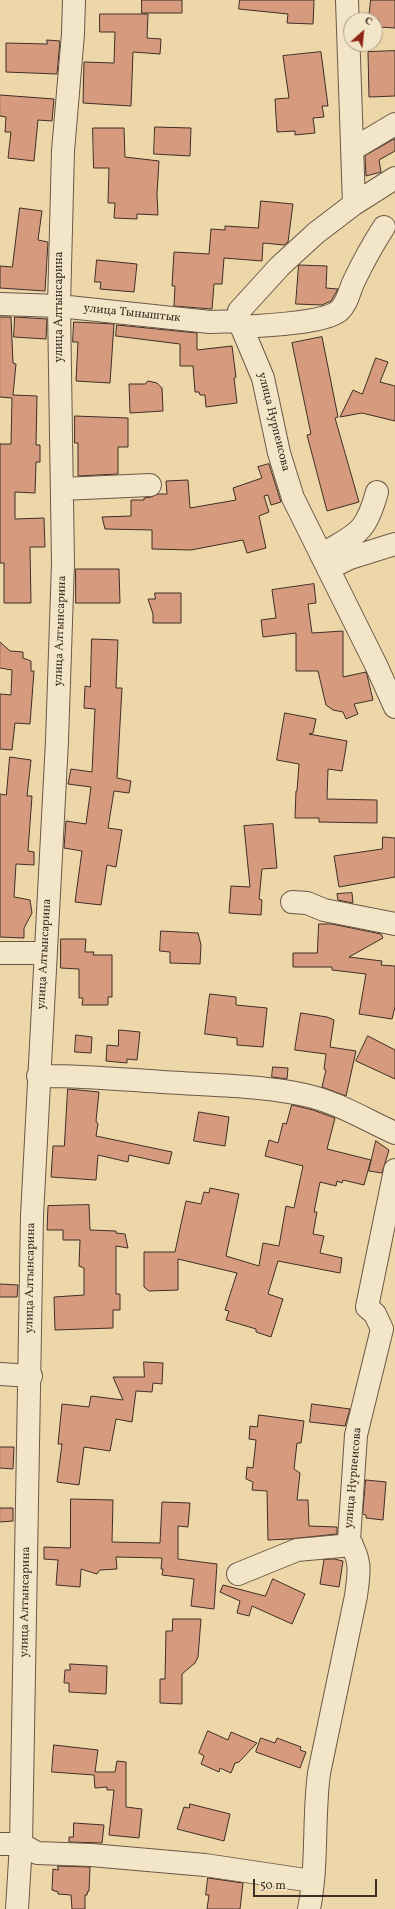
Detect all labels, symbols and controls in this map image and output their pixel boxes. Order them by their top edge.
north arrow [343,12,383,52]
text: С [362,13,375,30]
street label: улица Алтынсарина [53,252,67,362]
street label: улица Тыныштык [83,302,181,326]
street label: улица Нурпеисова [254,371,292,473]
street label: улица Алтынсарина [52,575,70,687]
street label: улица Алтынсарина [35,898,55,1010]
street label: улица Алтынсарина [23,1222,39,1334]
street label: улица Нурпеисова [342,1427,366,1529]
street label: улица Алтынсарина [18,1546,34,1658]
scale bar [255,1871,379,1897]
text: 50 m [260,1878,286,1894]

